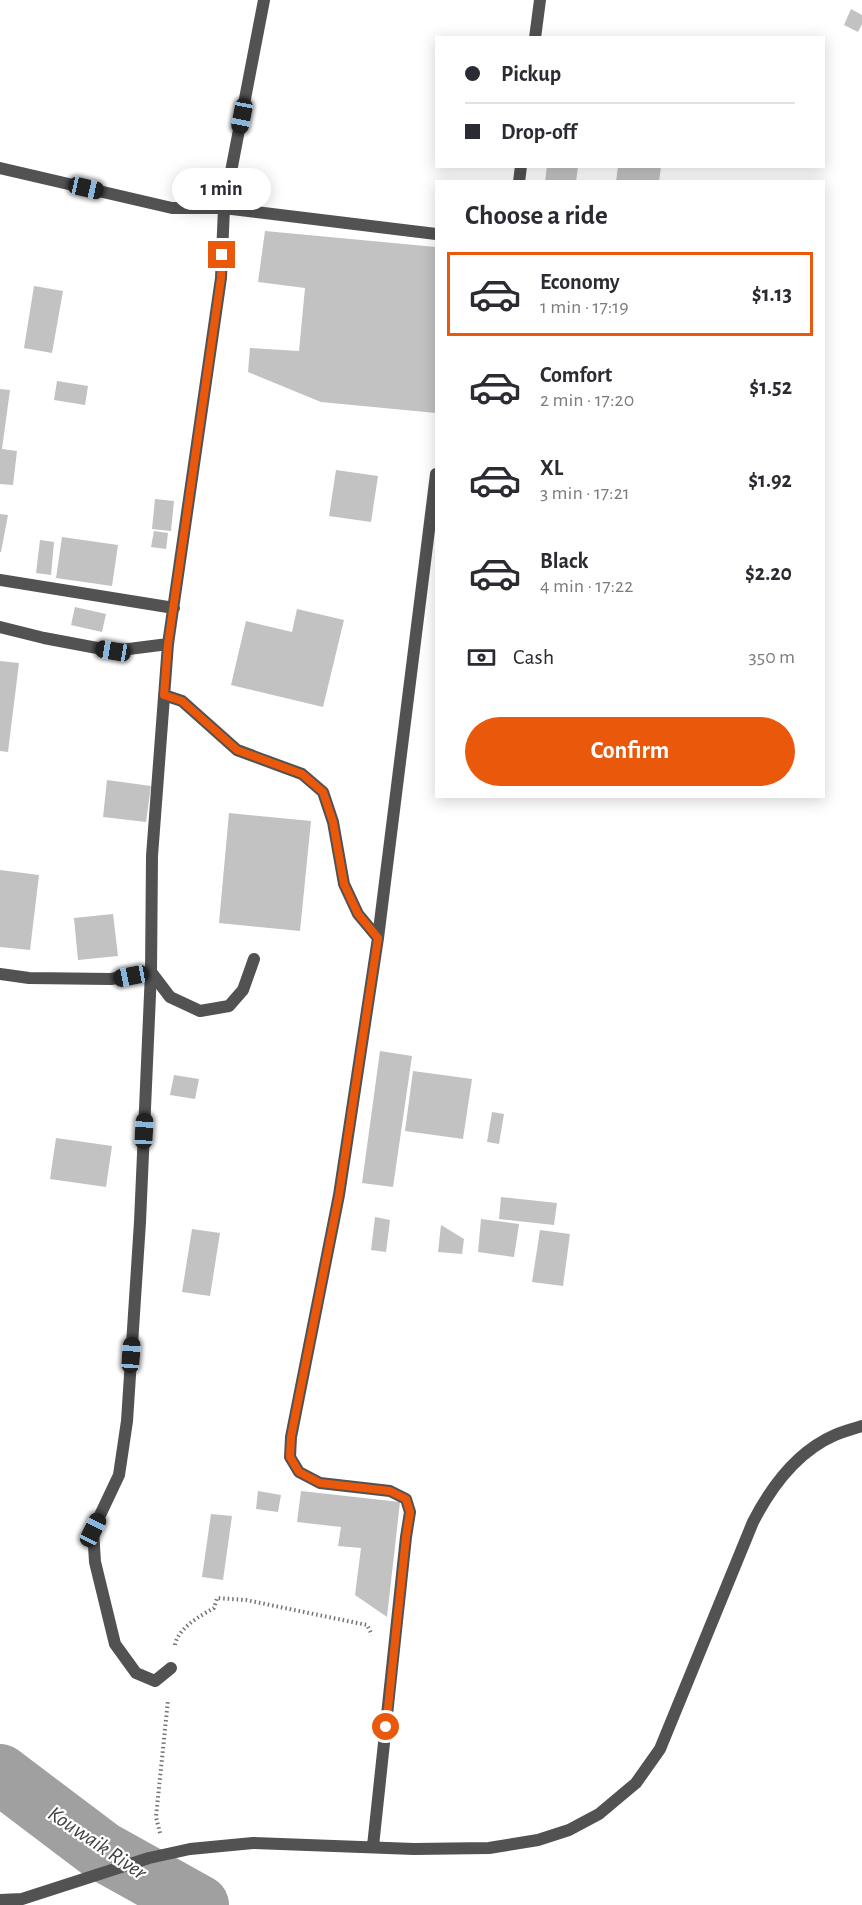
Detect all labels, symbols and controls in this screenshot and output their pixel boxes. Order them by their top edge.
text: Pickup [501,63,561,85]
car [230,97,254,135]
text: Drop-off [501,121,577,143]
callout: 1 min [172,168,272,210]
car [66,175,106,201]
text: 1 min [200,179,243,199]
text: Choose a ride [465,202,608,229]
route end [208,241,235,268]
icon: car [468,267,522,321]
text: Economy [540,271,620,293]
text: $1.13 [752,283,792,305]
text: 1 min · 17:19 [540,297,629,317]
icon: car [468,360,522,414]
text: Comfort [540,364,612,386]
text: $1.52 [749,376,792,398]
text: 2 min · 17:20 [540,390,634,410]
icon: car [468,453,522,507]
text: XL [540,457,563,479]
text: $1.92 [748,469,792,491]
text: 3 min · 17:21 [540,483,630,503]
icon: car [468,546,522,600]
text: Black [540,550,588,572]
text: $2.20 [745,562,792,584]
text: 4 min · 17:22 [540,576,633,596]
car [94,639,132,663]
icon: cash [465,641,498,674]
text: Cash [513,646,554,668]
text: 350 m [749,647,795,667]
button: Confirm [465,717,795,786]
car [112,964,150,988]
car [134,1113,154,1149]
car [121,1336,141,1374]
car [77,1510,109,1550]
route start [372,1713,399,1740]
water label: Kouwaik River [44,1802,151,1884]

